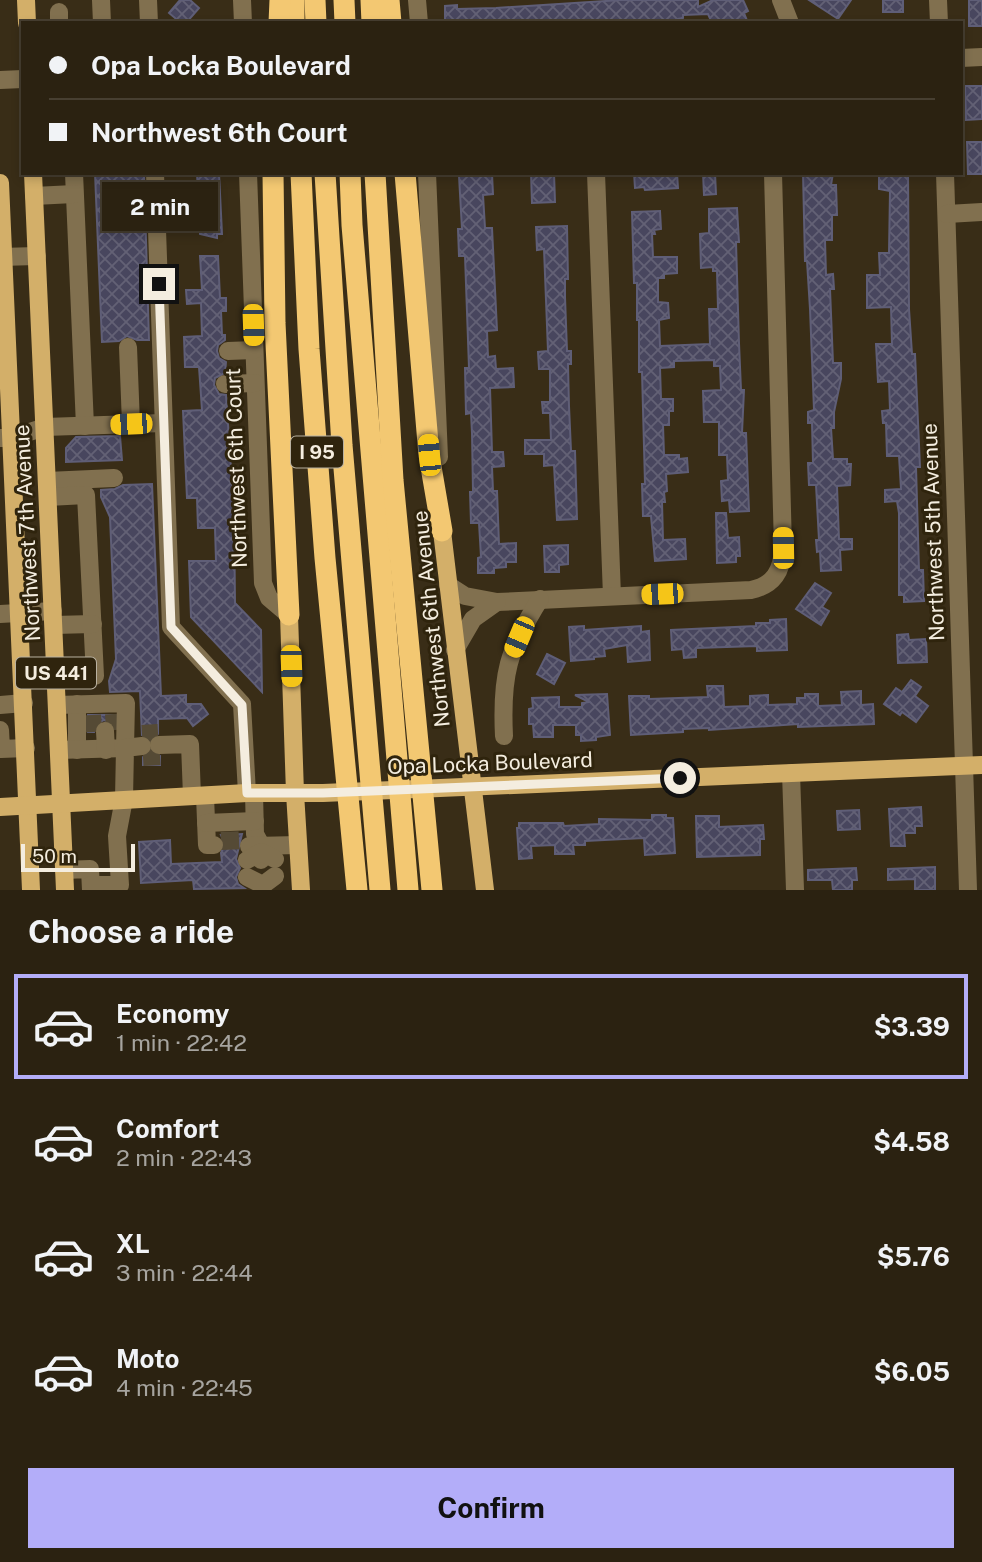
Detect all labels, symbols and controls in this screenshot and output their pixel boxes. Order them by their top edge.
text: Opa Locka Boulevard [91,50,351,81]
text: Northwest 6th Court [91,117,348,148]
callout: 2 min [101,182,217,232]
text: 2 min [130,193,190,220]
route end [143,268,175,300]
car [242,304,265,346]
street label: Northwest 6th Court [220,368,252,568]
car [110,413,153,435]
street label: Northwest 5th Avenue [917,423,949,641]
street label: Northwest 7th Avenue [9,424,45,642]
car [417,433,442,477]
road number: I 95 [291,436,343,467]
street label: Northwest 6th Avenue [407,509,455,729]
car [773,527,794,569]
car [641,583,684,605]
car [502,614,537,660]
car [280,645,303,687]
road number: US 441 [16,658,96,688]
street label: Opa Locka Boulevard [387,747,593,779]
route start [664,762,696,794]
scale bar [21,841,135,873]
text: 50 m [32,845,77,867]
text: Choose a ride [28,913,234,950]
icon: car [32,995,95,1058]
text: Economy [116,998,229,1029]
text: $3.39 [874,1011,950,1042]
text: 1 min · 22:42 [116,1029,247,1056]
icon: car [32,1110,95,1173]
text: Comfort [116,1113,219,1144]
text: $4.58 [873,1126,950,1157]
text: 2 min · 22:43 [116,1144,252,1171]
icon: car [32,1225,95,1288]
text: XL [116,1228,150,1259]
text: $5.76 [877,1241,950,1272]
text: 3 min · 22:44 [116,1259,253,1286]
icon: car [32,1340,95,1403]
text: Moto [116,1343,179,1374]
text: $6.05 [874,1356,950,1387]
text: 4 min · 22:45 [116,1374,253,1401]
button: Confirm [28,1468,954,1548]

